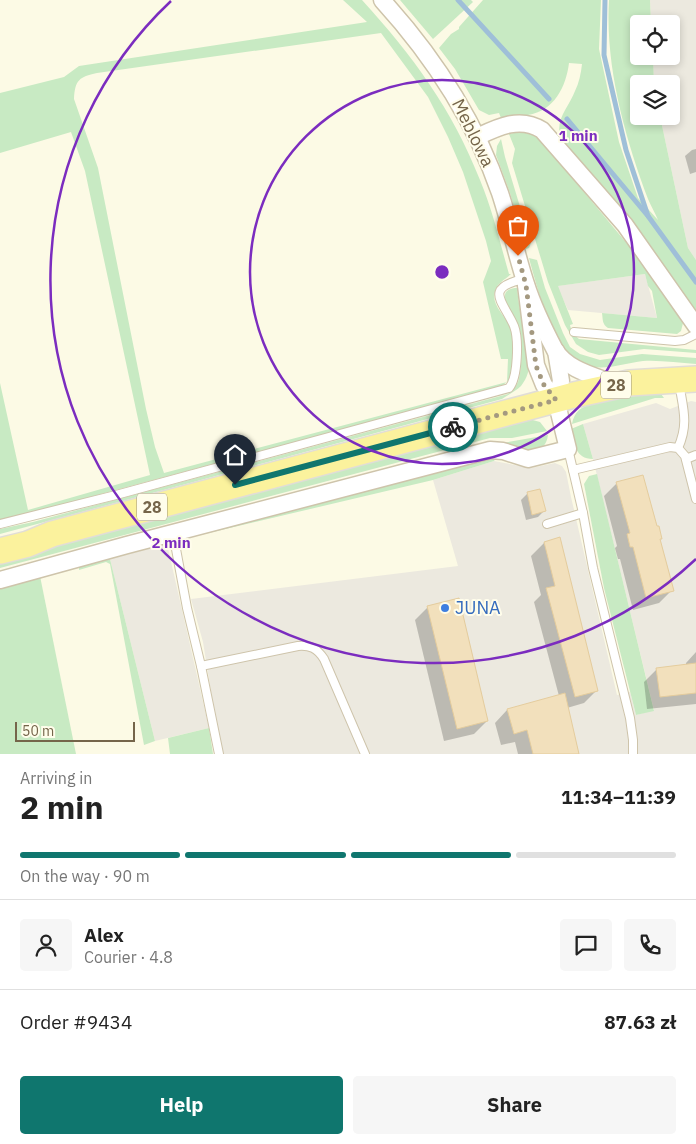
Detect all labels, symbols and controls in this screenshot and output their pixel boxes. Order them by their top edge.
map controls [630,15,680,125]
button: locate [630,15,680,65]
button: layers [630,75,680,125]
street label: Meblowa [447,95,500,171]
text: 1 min [558,126,598,145]
pin [497,205,539,256]
icon: bag [504,212,532,240]
centre of rings [433,263,451,281]
road number: 28 [601,372,631,398]
courier [428,402,478,452]
icon: bike [439,413,467,441]
pin [214,434,256,485]
icon: home [221,441,249,469]
road number: 28 [137,494,167,520]
text: 2 min [151,533,191,552]
place label: JUNA [455,596,501,619]
marker: JUNA [439,602,451,614]
scale bar [15,719,135,742]
text: 50 m [22,722,54,740]
text: Arriving in [20,768,92,788]
text: 11:34–11:39 [561,785,676,809]
text: 2 min [20,786,104,828]
text: On the way · 90 m [20,866,150,886]
button: person [20,919,72,971]
button: chat [560,919,612,971]
button: phone [624,919,676,971]
text: Alex [84,923,124,947]
text: Courier · 4.8 [84,947,173,967]
text: Order #9434 [20,1010,132,1034]
text: 87.63 zł [604,1010,676,1034]
button: Help [20,1076,343,1134]
button: Share [353,1076,676,1134]

